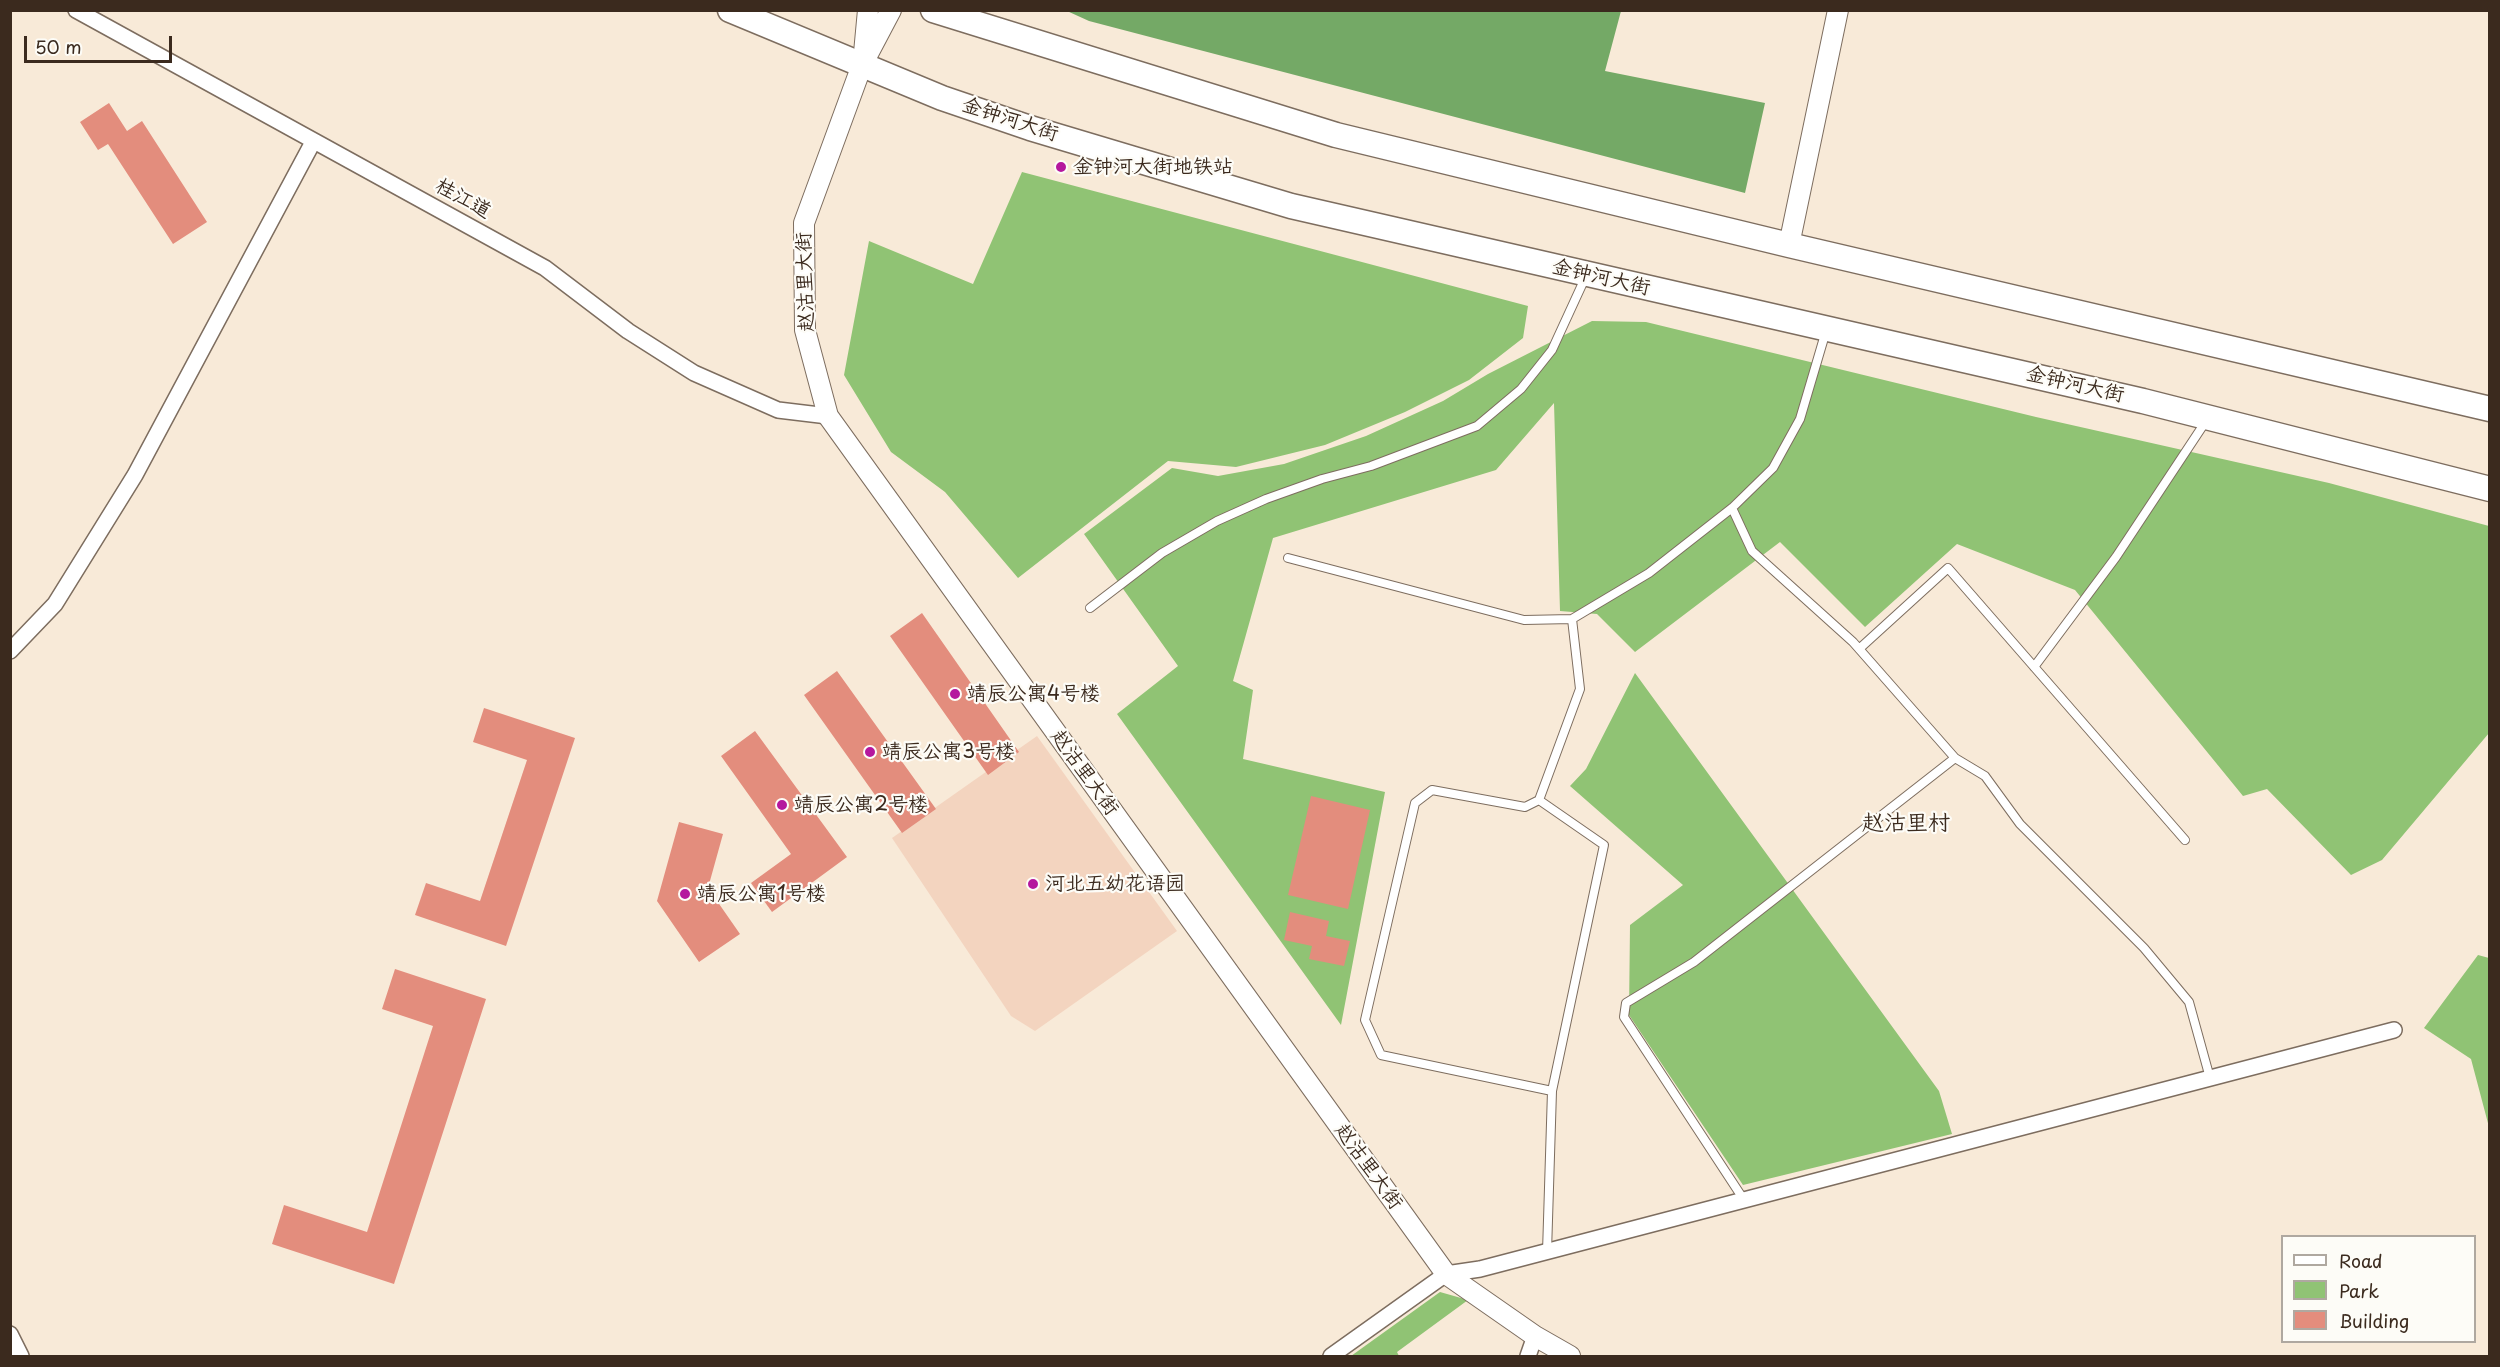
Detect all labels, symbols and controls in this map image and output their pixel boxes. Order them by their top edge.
scale bar [27,24,176,62]
text: 50 m [35,33,82,60]
street label: 金钟河大街 [959,93,1061,147]
place label: 金钟河大街地铁站 [1073,155,1233,179]
marker: 金钟河大街地铁站 [1054,160,1068,174]
street label: 桂江道 [431,174,495,224]
street label: 赵沽里大街 [792,232,820,332]
street label: 金钟河大街 [1550,255,1652,301]
street label: 金钟河大街 [2024,362,2126,408]
place label: 靖辰公寓4号楼 [967,682,1100,706]
marker: 靖辰公寓4号楼 [948,687,962,701]
street label: 赵沽里大街 [1045,725,1123,821]
place label: 靖辰公寓3号楼 [882,740,1015,764]
marker: 靖辰公寓3号楼 [863,745,877,759]
place label: 靖辰公寓2号楼 [794,793,928,817]
marker: 靖辰公寓2号楼 [775,798,789,812]
district label: 赵沽里村 [1862,811,1950,837]
place label: 河北五幼花语园 [1045,872,1185,896]
marker: 河北五幼花语园 [1026,877,1040,891]
place label: 靖辰公寓1号楼 [697,882,826,906]
marker: 靖辰公寓1号楼 [678,887,692,901]
street label: 赵沽里大街 [1329,1119,1407,1215]
legend [2281,1235,2476,1343]
text: Road [2339,1247,2383,1274]
text: Park [2339,1277,2379,1304]
text: Building [2339,1307,2409,1334]

